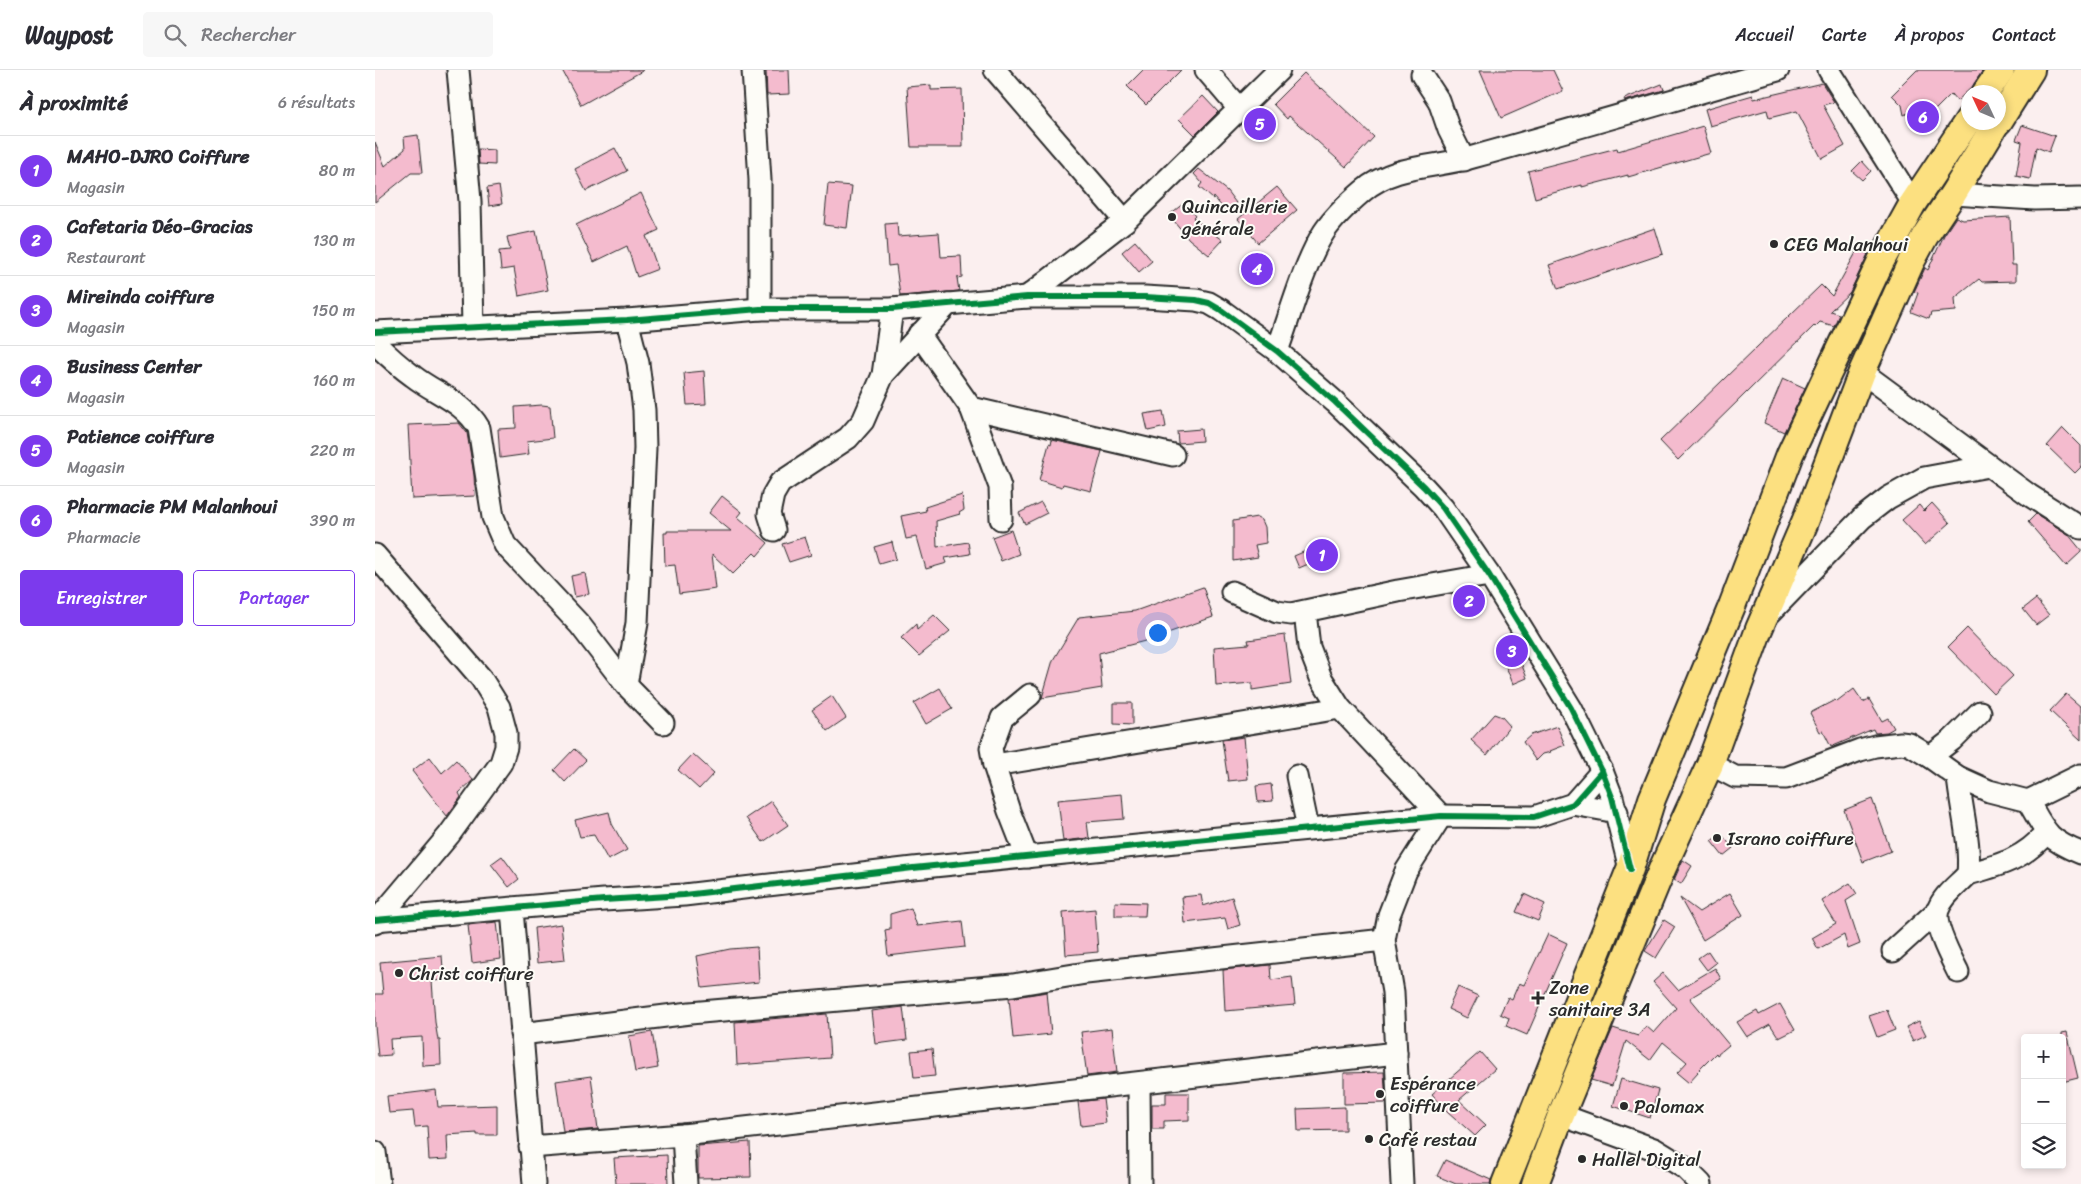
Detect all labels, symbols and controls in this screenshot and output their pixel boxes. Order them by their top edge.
search box [143,12,493,57]
text: Waypost [25,14,113,56]
text: Rechercher [201,18,296,51]
text: Accueil [1735,19,1794,51]
text: Carte [1822,19,1867,51]
text: À propos [1895,19,1964,51]
text: Contact [1992,19,2056,51]
icon: search [161,21,189,49]
text: À proximité [20,84,128,122]
north arrow [1961,85,2006,130]
text: 6 résultats [278,88,355,117]
pin: 6 [1907,98,1939,136]
pin: 5 [1244,105,1276,143]
text: MAHO-DJRO Coiffure [67,140,249,173]
text: 1 [33,156,39,185]
text: 80 m [319,156,355,185]
text: Magasin [67,173,125,202]
place label: Quincaillerie générale [1180,190,1288,245]
text: Cafetaria Déo-Gracias [67,210,253,243]
marker: Quincaillerie générale [1166,211,1178,223]
text: 2 [31,226,41,255]
text: 130 m [313,226,355,255]
place label: CEG Malanhoui [1784,228,1909,261]
marker: CEG Malanhoui [1768,238,1780,250]
text: Restaurant [67,243,146,272]
pin: 4 [1241,250,1273,288]
text: Mireinda coiffure [67,280,214,313]
text: 3 [32,296,40,325]
text: 150 m [312,296,355,325]
text: Magasin [67,313,125,342]
text: Business Center [67,350,201,383]
text: 4 [31,366,41,395]
text: 160 m [312,366,355,395]
text: Magasin [67,383,125,412]
text: Patience coiffure [67,420,214,453]
text: 5 [31,436,41,465]
text: 220 m [310,436,355,465]
text: Magasin [67,453,125,482]
text: Pharmacie PM Malanhoui [67,490,277,523]
text: 6 [31,506,41,535]
text: 390 m [310,506,355,535]
text: Pharmacie [67,523,141,552]
pin: 1 [1306,536,1338,574]
button: Enregistrer [20,570,183,626]
button: Partager [193,570,355,626]
pin: 2 [1453,582,1485,620]
your location [1145,620,1171,646]
pin: 3 [1496,632,1528,670]
place label: Israno coiffure [1726,822,1854,855]
marker: Israno coiffure [1711,832,1723,844]
place label: Christ coiffure [409,957,534,990]
marker: Christ coiffure [393,967,405,979]
place label: Zone sanitaire 3A [1548,971,1651,1026]
marker: Zone sanitaire 3A [1531,991,1545,1005]
map controls [2021,1034,2066,1169]
button: + [2021,1034,2066,1079]
place label: Espérance coiffure [1390,1067,1476,1122]
button: − [2021,1079,2066,1124]
marker: Espérance coiffure [1374,1088,1386,1100]
place label: Palomax [1634,1090,1704,1123]
marker: Palomax [1618,1100,1630,1112]
place label: Café restau [1379,1123,1477,1156]
button: layers [2021,1124,2066,1169]
marker: Café restau [1363,1133,1375,1145]
place label: Hallel Digital [1592,1143,1701,1176]
marker: Hallel Digital [1576,1153,1588,1165]

